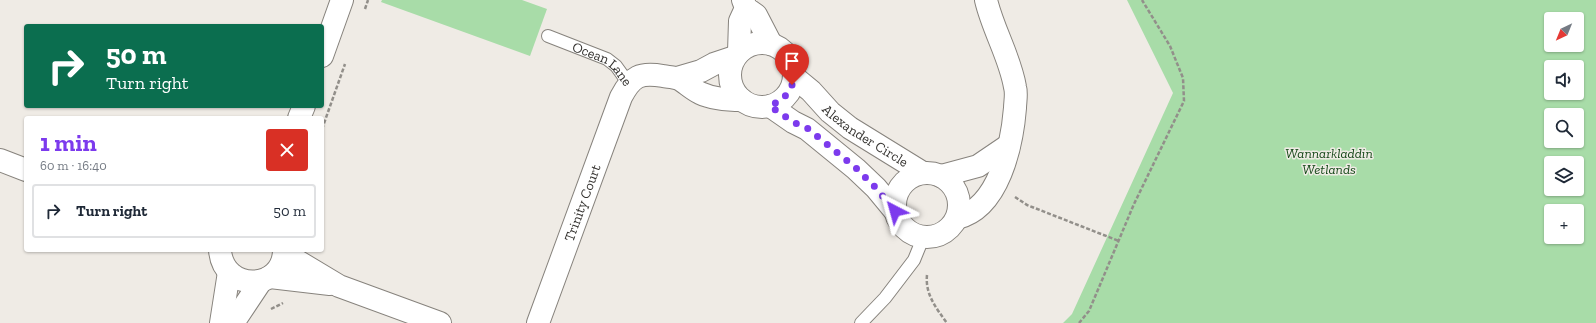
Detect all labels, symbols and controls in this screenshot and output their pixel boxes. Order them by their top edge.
north arrow [1544,12,1584,52]
map controls [1544,12,1584,244]
text: 50 m [106,38,167,71]
street label: Ocean Lane [570,38,636,89]
icon: right [40,40,92,92]
pin [775,44,809,85]
icon: arrive [781,50,803,72]
button: sound [1544,60,1584,100]
text: Turn right [106,72,188,94]
street label: Alexander Circle [819,101,912,171]
button: search [1544,108,1584,148]
text: 1 min [40,128,97,157]
button: close [266,129,308,171]
park label: Wannarkladdin Wetlands [1285,145,1373,178]
button: layers [1544,156,1584,196]
text: 60 m · 16:40 [40,158,107,173]
street label: Trinity Court [560,161,604,244]
position arrow [874,190,916,232]
icon: right [42,200,64,222]
text: Turn right [76,202,147,220]
text: 50 m [273,202,306,220]
button: + [1544,204,1584,244]

